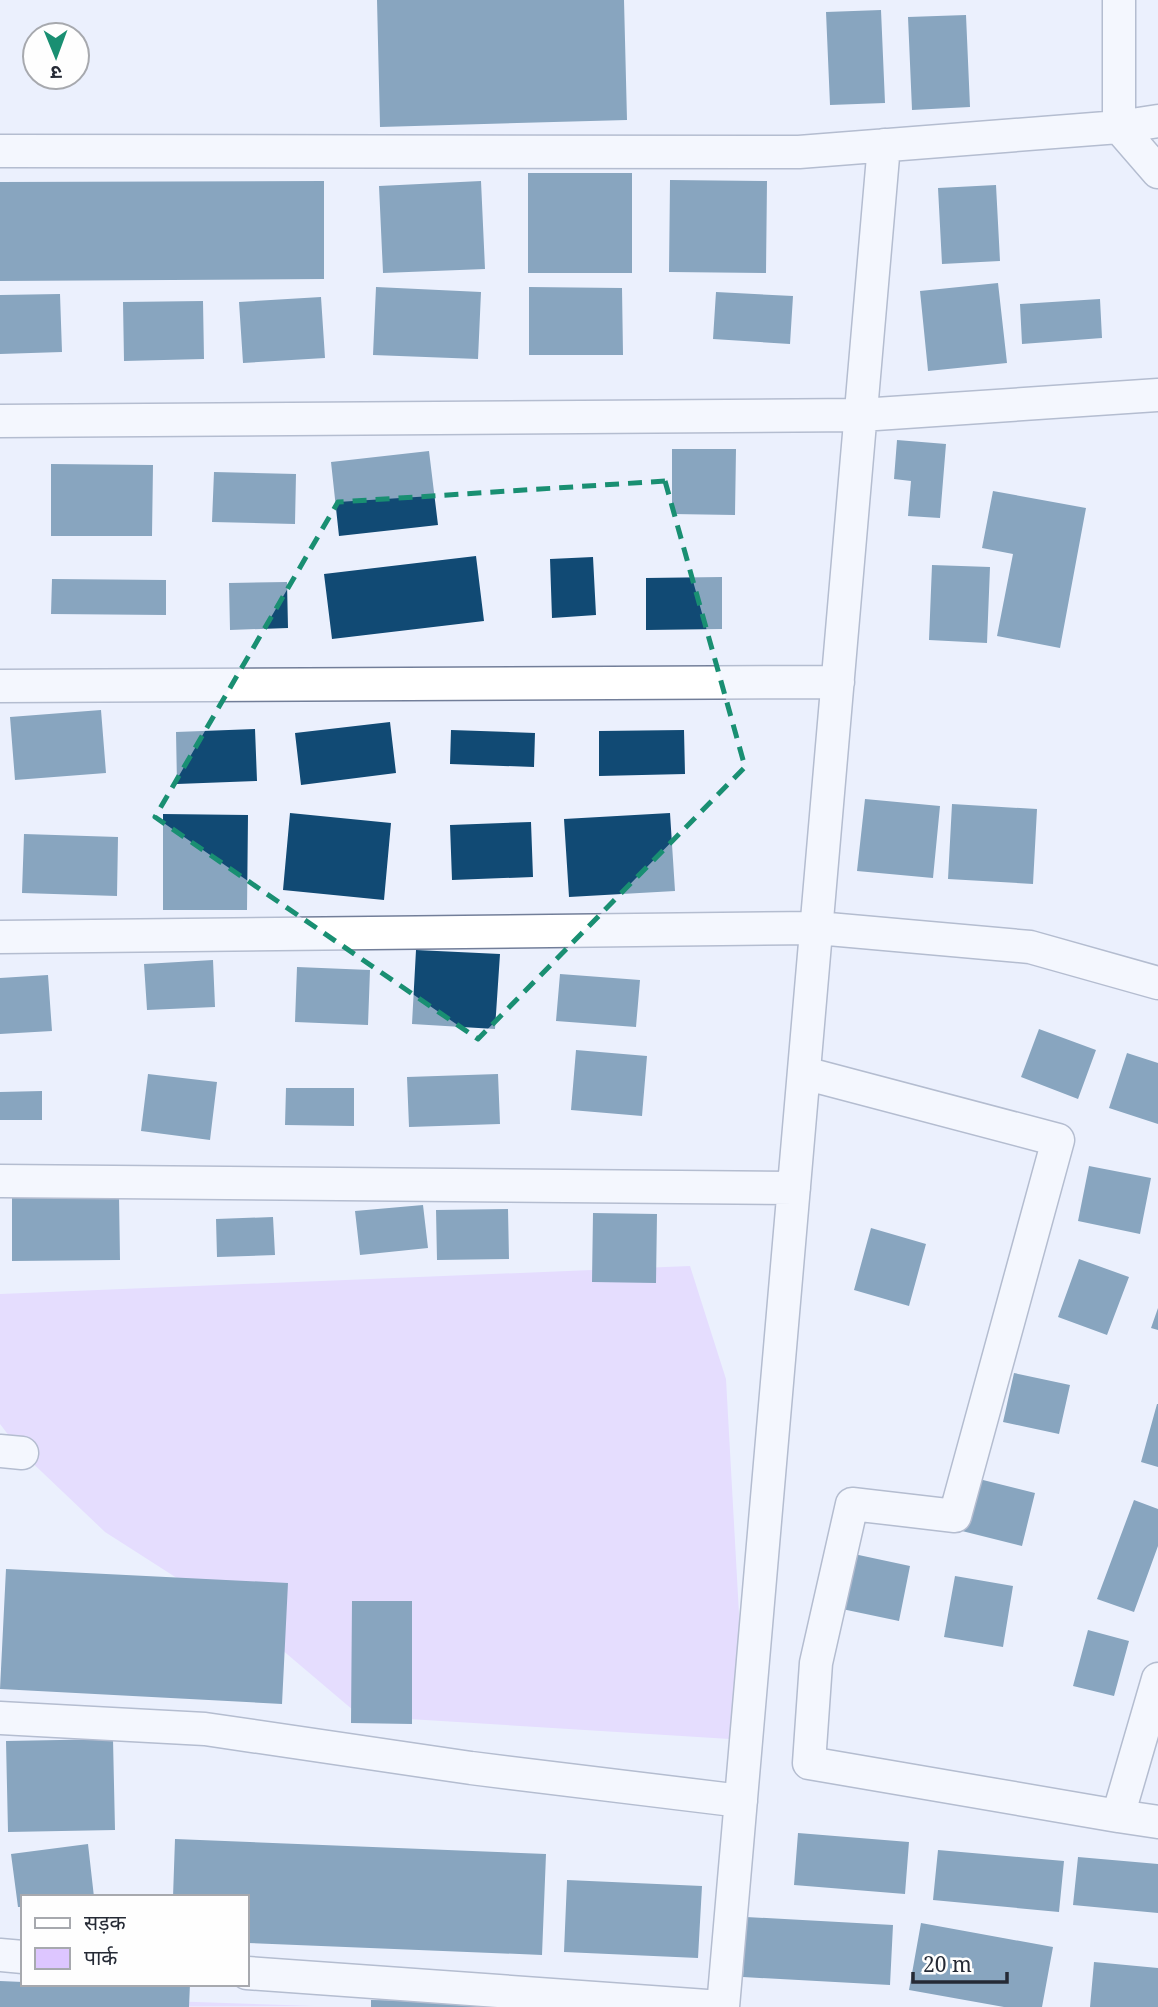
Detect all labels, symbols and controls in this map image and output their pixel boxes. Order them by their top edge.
north arrow [21,21,91,91]
text: उ [50,60,62,86]
legend [21,1895,248,1986]
text: सड़क [84,1908,126,1936]
scale bar [913,1940,1007,1984]
text: पार्क [84,1943,118,1971]
text: 20 m [923,1950,972,1978]

